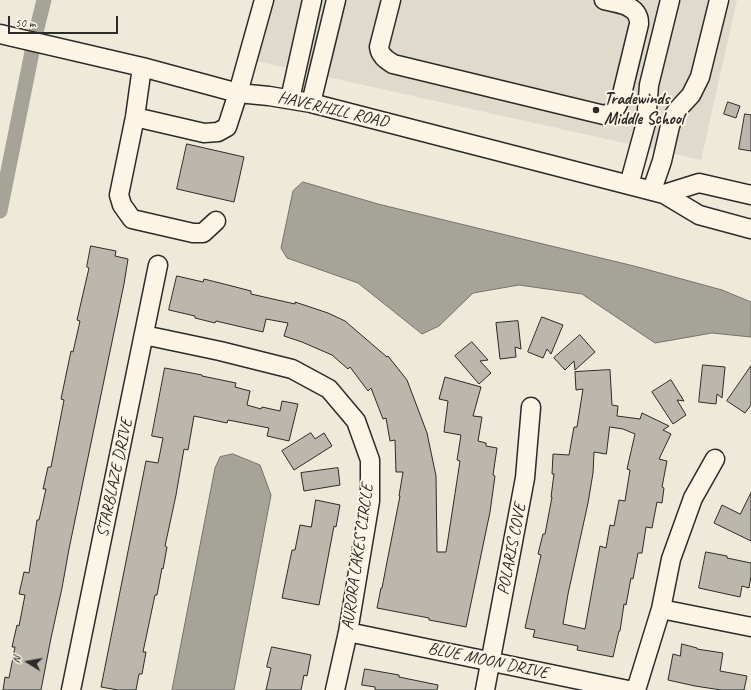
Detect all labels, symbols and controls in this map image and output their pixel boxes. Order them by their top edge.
scale bar [10,8,120,34]
text: 50 m [15,15,35,31]
street label: HAVERHILL ROAD [276,87,390,133]
place label: Tradewinds Middle School [604,90,684,130]
marker: Tradewinds Middle School [591,105,601,115]
street label: STARBLAZE DRIVE [92,417,138,539]
street label: AURORA LAKES CIRCLE [338,483,378,631]
street label: POLARIS COVE [493,501,531,597]
street label: BLUE MOON DRIVE [426,638,550,684]
north arrow [8,642,48,682]
text: N [9,655,24,664]

